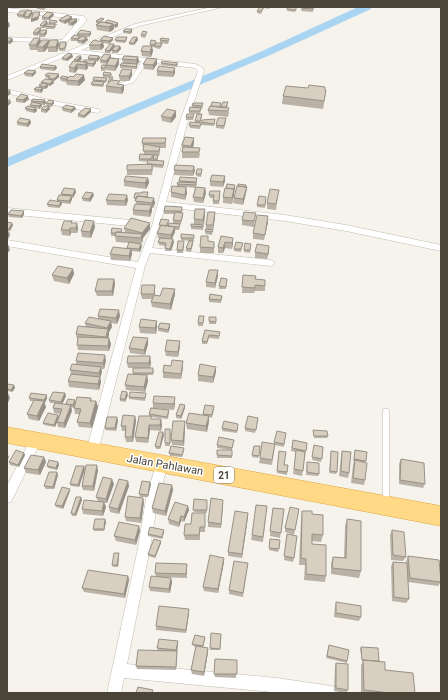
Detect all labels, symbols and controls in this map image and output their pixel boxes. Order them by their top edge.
street label: Jalan Pahlawan [126,452,204,478]
road number: 21 [214,467,234,483]

